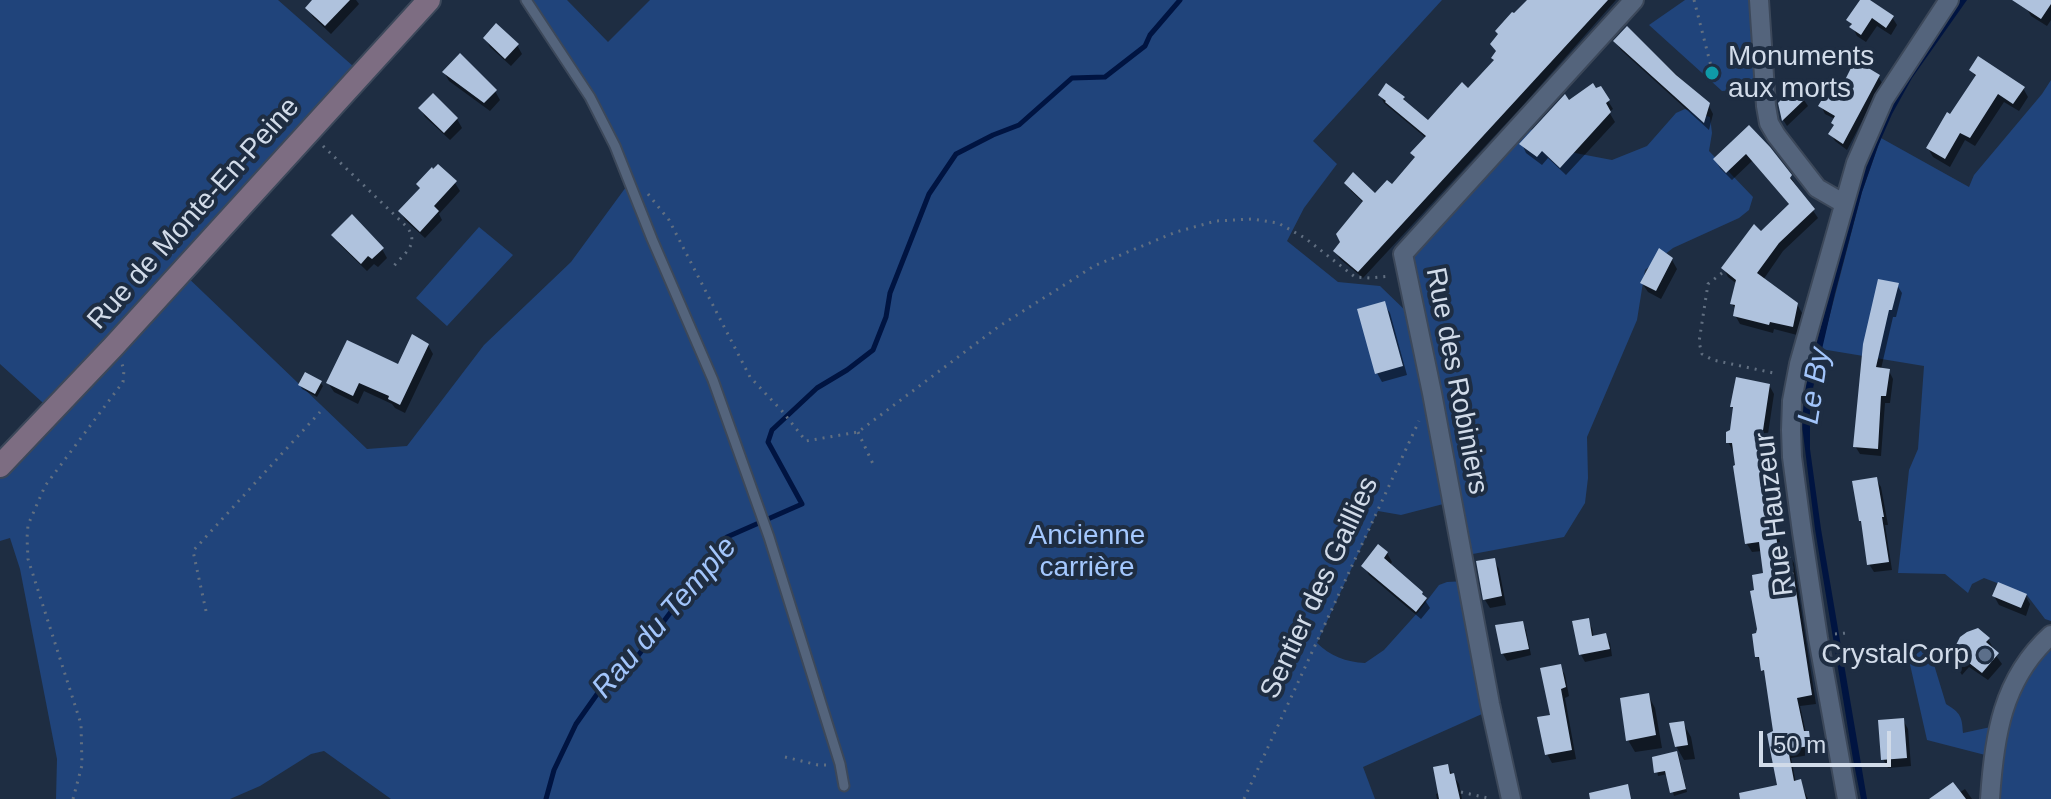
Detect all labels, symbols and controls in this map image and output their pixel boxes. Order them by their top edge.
place label: Monuments aux morts [1728,40,1874,106]
marker: Monuments aux morts [1703,64,1721,82]
street label: Rue de Monte-En-Peine [81,91,307,337]
street label: Rue des Robiniers [1418,265,1494,497]
water label: Le By [1791,345,1839,427]
street label: Rue Hauzeur [1748,430,1802,598]
street label: Sentier des Gaillies [1254,472,1386,704]
park label: Ancienne carrière [1029,519,1145,585]
water label: Rau du Temple [585,530,745,706]
place label: CrystalCorp [1821,638,1969,672]
marker: CrystalCorp [1976,646,1994,664]
scale bar [1763,715,1895,765]
text: 50 m [1773,731,1826,758]

